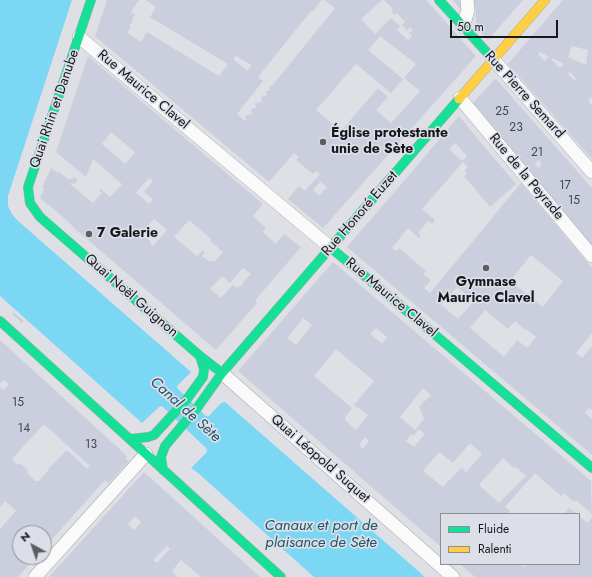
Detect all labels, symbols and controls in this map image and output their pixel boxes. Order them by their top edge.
scale bar [452,12,560,38]
text: 50 m [457,18,484,36]
street label: Rue Maurice Clavel [94,47,192,133]
street label: Quai Rhin et Danube [27,48,83,170]
street label: Rue Pierre Semard [481,48,567,142]
house number: 25 [495,105,509,119]
house number: 23 [509,121,523,135]
place label: Église protestante unie de Sète [331,126,448,158]
street label: Rue de la Peyrade [485,131,567,223]
marker: Église protestante unie de Sète [318,137,328,147]
house number: 21 [531,146,543,160]
street label: Rue Honoré Euzet [319,168,401,260]
house number: 17 [559,179,571,193]
house number: 15 [568,194,580,208]
place label: 7 Galerie [97,226,158,242]
marker: 7 Galerie [84,229,94,239]
street label: Quai Noël Guignon [81,251,181,341]
street label: Rue Maurice Clavel [342,255,440,341]
marker: Gymnase Maurice Clavel [481,263,491,273]
place label: Gymnase Maurice Clavel [438,275,534,308]
water label: Canal de Sète [146,374,224,446]
house number: 15 [12,396,24,410]
street label: Quai Léopold Suquet [267,411,373,507]
house number: 14 [18,422,30,436]
house number: 13 [85,438,97,452]
legend [440,513,580,565]
water label: Canaux et port de plaisance de Sète [264,517,378,552]
text: Fluide [478,520,509,538]
north arrow [12,525,52,565]
text: N [16,528,33,546]
text: Ralenti [478,540,512,558]

